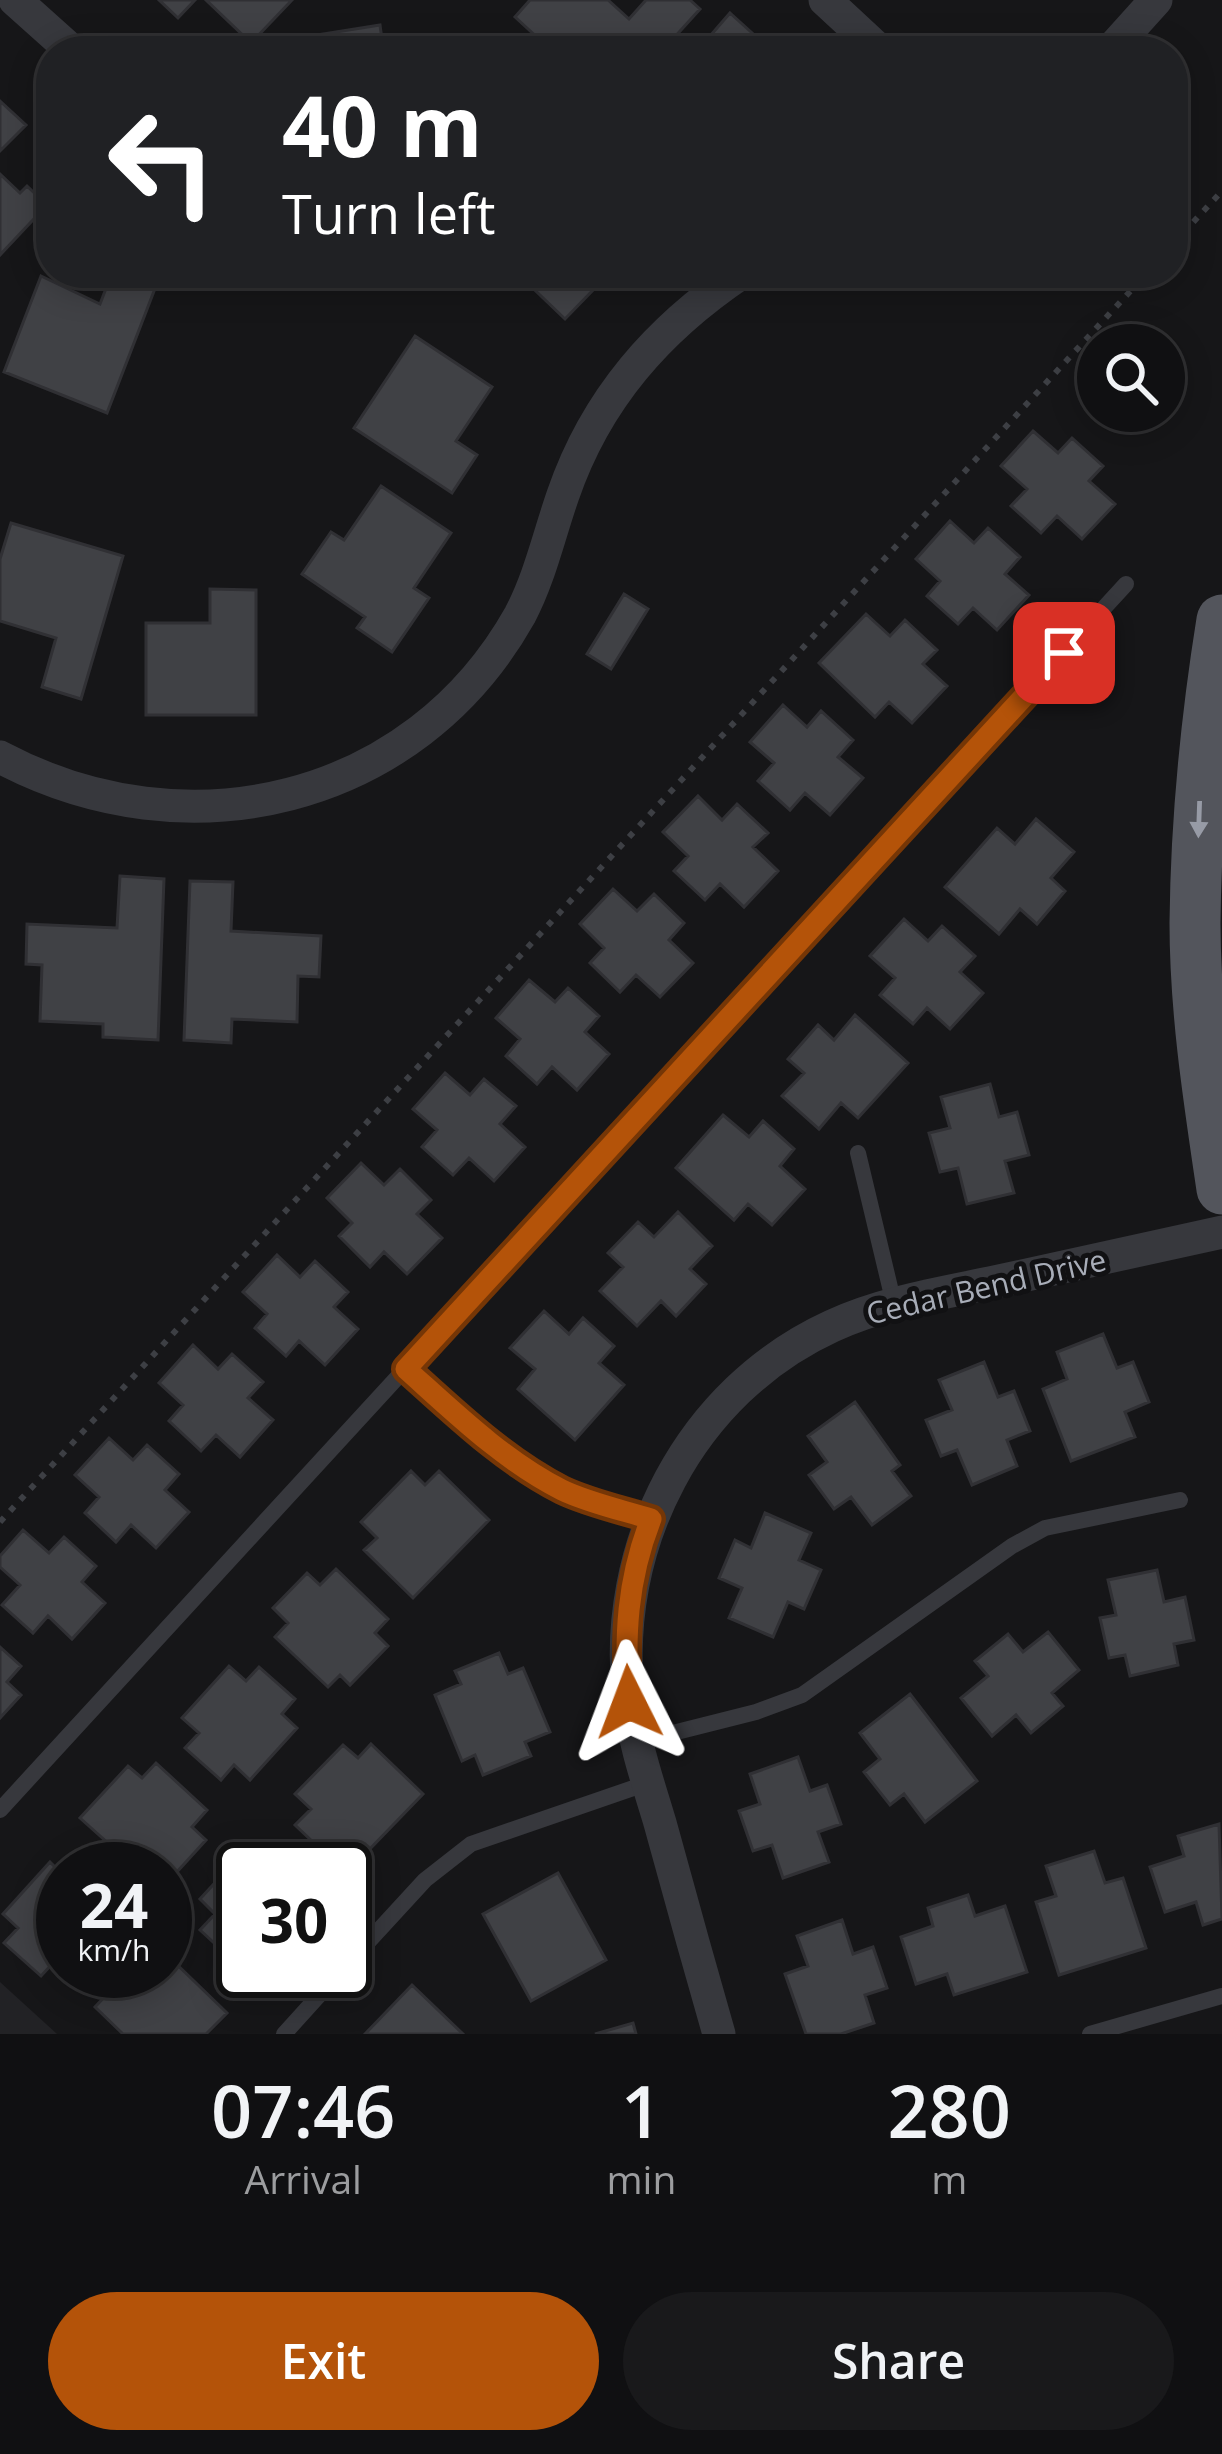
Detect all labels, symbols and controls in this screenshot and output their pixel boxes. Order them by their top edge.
text: 40 m [282,67,482,182]
icon: left [84,84,240,240]
text: Turn left [282,176,495,250]
map controls [1077,324,1185,432]
button: search [1077,324,1185,432]
pin [1013,602,1115,704]
icon: arrive [1031,620,1097,686]
one-way arrow [1189,801,1208,839]
street label: Cedar Bend Drive [862,1238,1110,1334]
position arrow [566,1639,692,1765]
speed limit sign: 30 [216,1842,372,1998]
text: 24 [80,1864,148,1946]
text: km/h [78,1929,150,1970]
text: 07:46 [211,2061,395,2159]
text: 1 [621,2061,662,2159]
text: 280 [887,2061,1011,2159]
text: Arrival [245,2152,362,2205]
text: min [607,2152,676,2205]
text: m [931,2152,967,2205]
button: Exit [48,2292,599,2430]
button: Share [623,2292,1174,2430]

